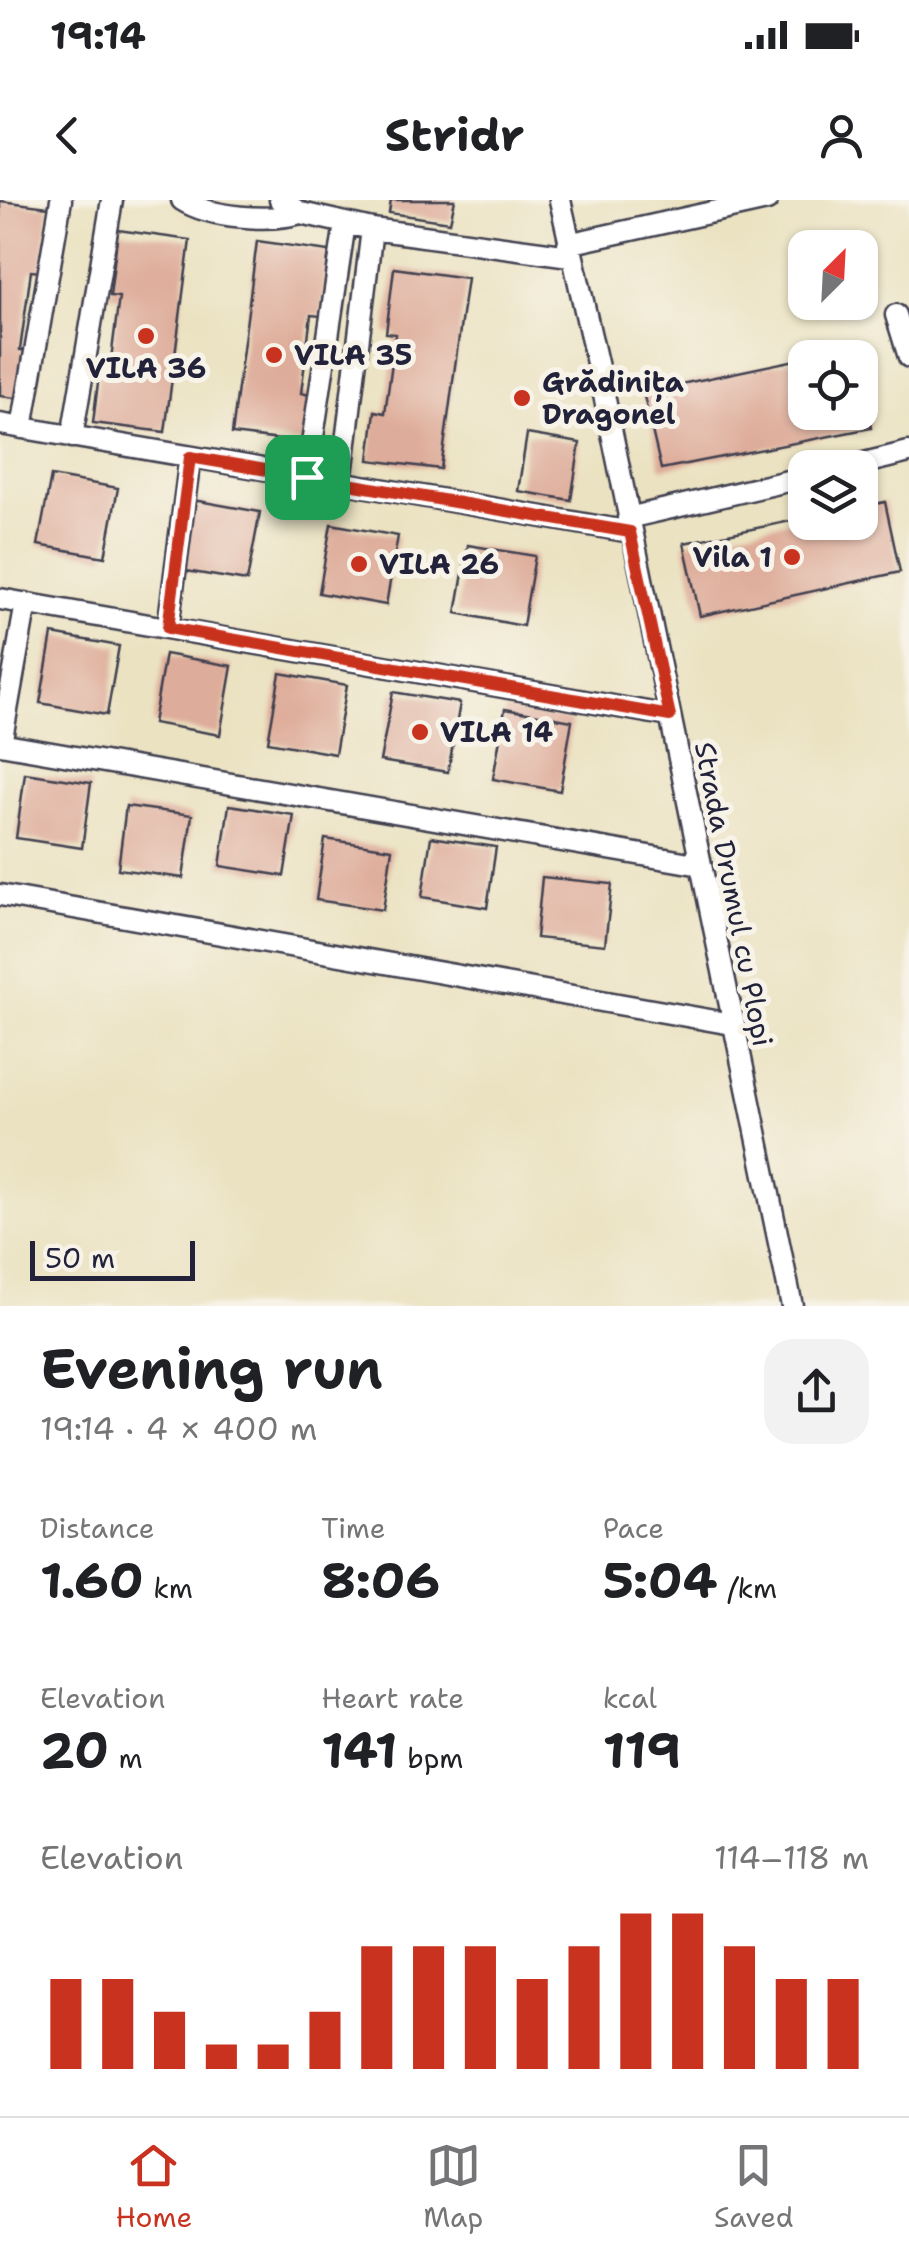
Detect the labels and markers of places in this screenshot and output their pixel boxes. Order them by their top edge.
marker: VILA 36 [135,325,157,347]
place label: VILA 35 [294,336,412,374]
marker: VILA 35 [263,344,285,366]
place label: VILA 36 [86,349,206,387]
place label: Grădinița Dragonel [542,363,684,433]
marker: Grădinița Dragonel [511,387,533,409]
pin [265,435,350,520]
place label: Vila 1 [692,538,772,576]
place label: VILA 26 [379,545,499,583]
marker: Vila 1 [781,546,803,568]
marker: VILA 26 [348,553,370,575]
place label: VILA 14 [440,713,553,751]
marker: VILA 14 [409,721,431,743]

